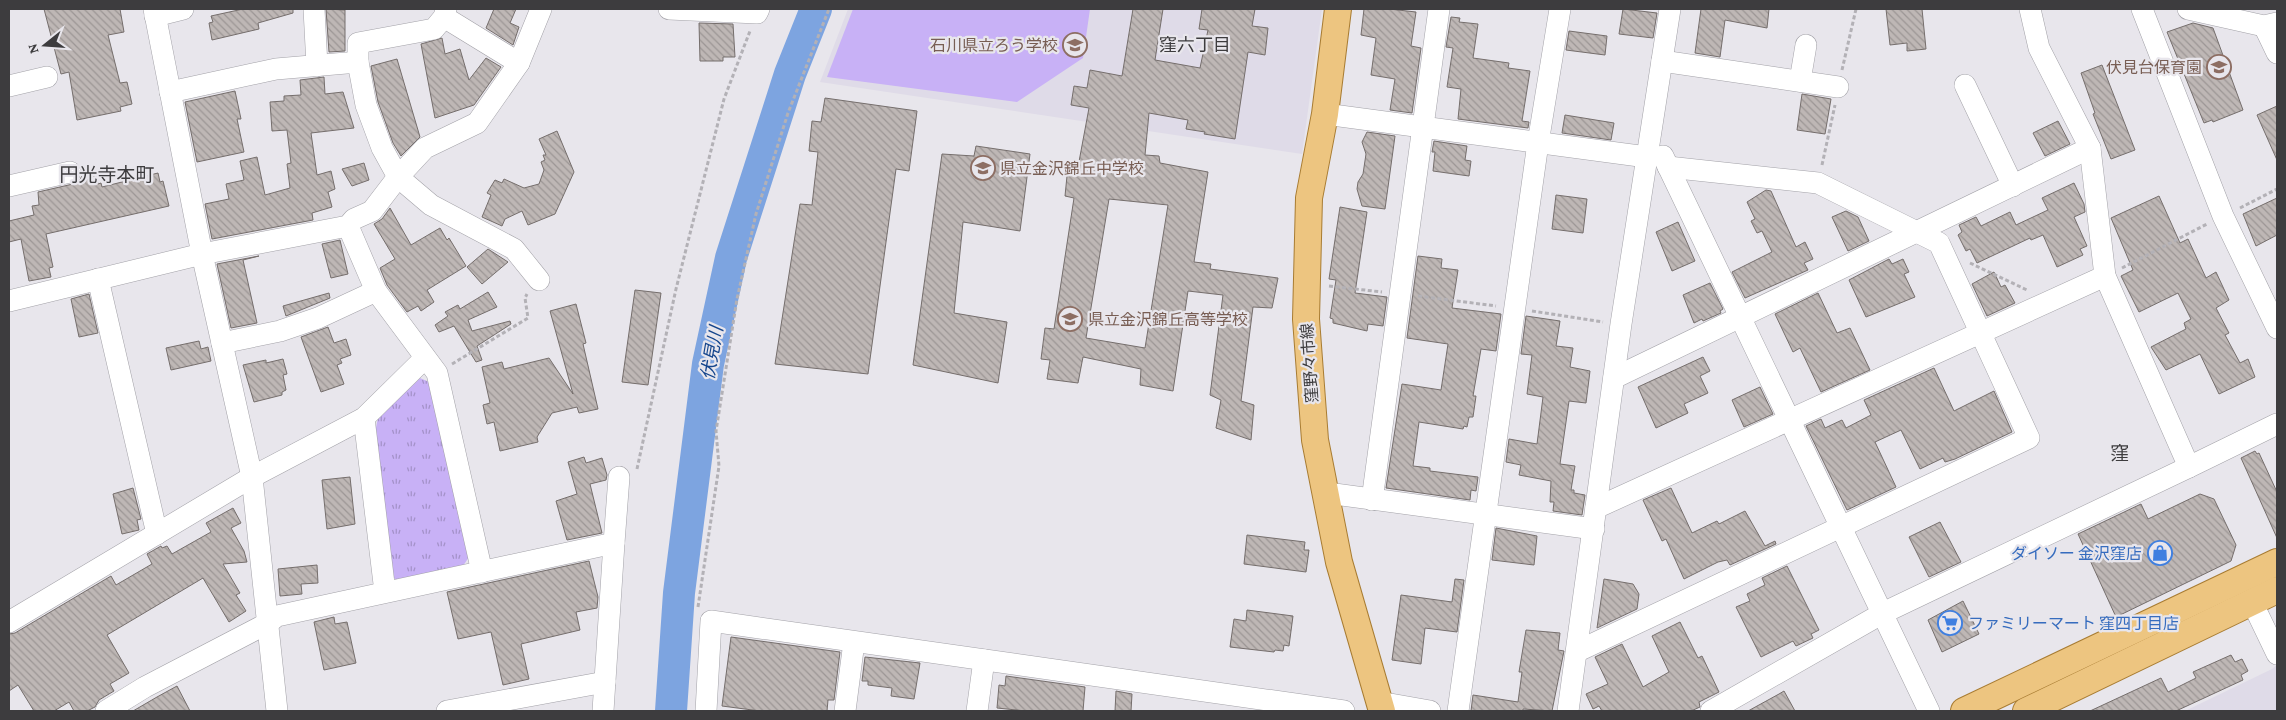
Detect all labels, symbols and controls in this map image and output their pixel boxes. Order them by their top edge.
north arrow [20,20,70,70]
school or university icon: 石川県立ろう学校 [1062,32,1088,58]
district label: 窪六丁目 [1159,35,1231,55]
place label: 石川県立ろう学校 [930,37,1058,54]
text: N [23,41,42,56]
school or university icon: 伏見台保育園 [2206,54,2232,80]
place label: 伏見台保育園 [2106,59,2202,76]
school or university icon: 県立金沢錦丘中学校 [970,155,996,181]
place label: 県立金沢錦丘中学校 [1000,160,1144,177]
district label: 円光寺本町 [59,164,155,185]
school or university icon: 県立金沢錦丘高等学校 [1057,306,1083,332]
place label: 県立金沢錦丘高等学校 [1088,311,1248,328]
street label: 窪野々市線 [1298,322,1321,403]
water label: 伏見川 [697,323,727,381]
district label: 窪 [2110,443,2130,464]
shop icon: ダイソー 金沢窪店 [2147,540,2173,566]
place label: ダイソー 金沢窪店 [2011,545,2142,562]
supermarket icon: ファミリーマート 窪四丁目店 [1937,610,1963,636]
place label: ファミリーマート 窪四丁目店 [1968,615,2179,632]

